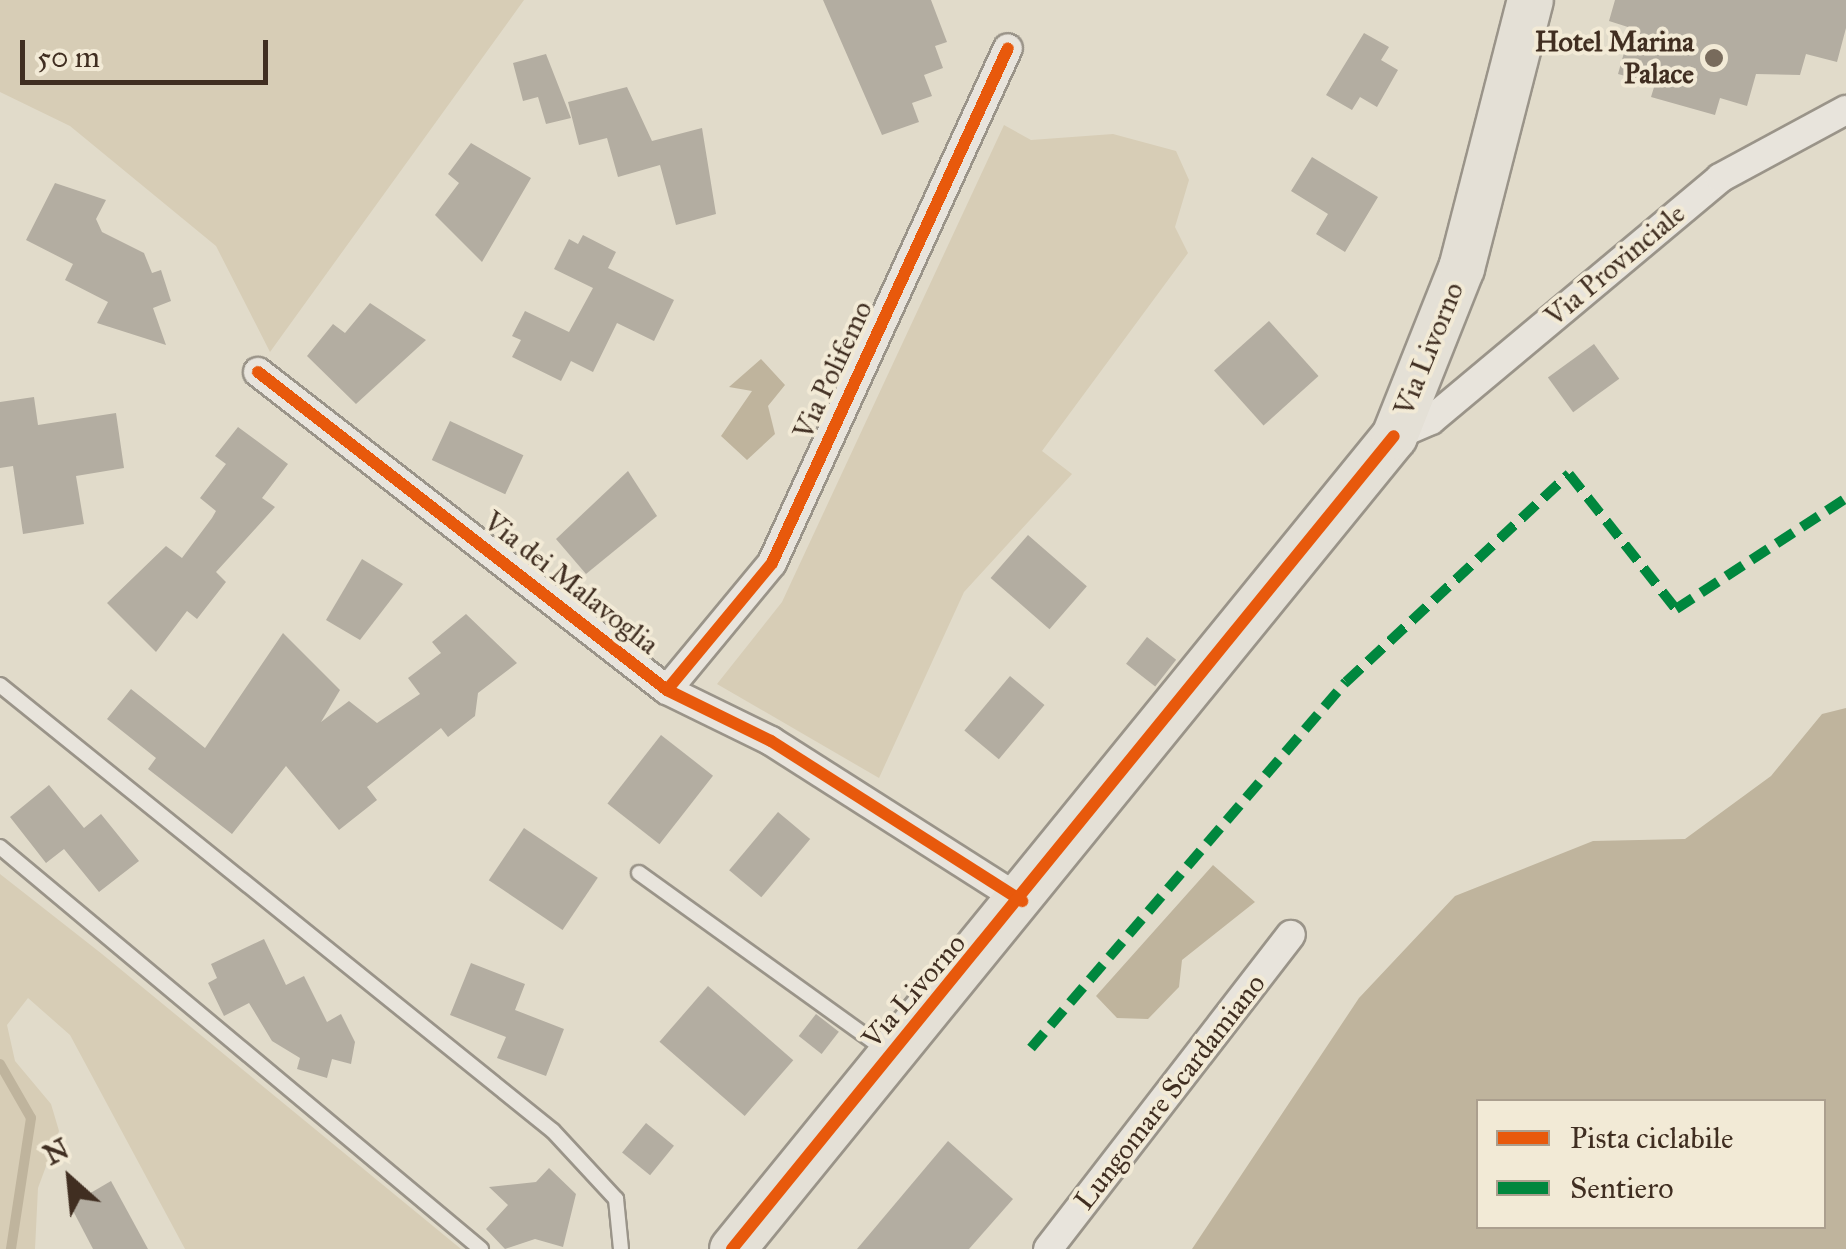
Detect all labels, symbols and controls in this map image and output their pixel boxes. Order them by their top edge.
scale bar [25,20,272,82]
place label: Hotel Marina Palace [1535,25,1694,91]
text: 50 m [37,39,100,75]
marker: Hotel Marina Palace [1703,47,1725,69]
street label: Via Provinciale [1538,197,1692,333]
street label: Via Livorno [1387,278,1471,420]
street label: Via Polifemo [786,296,880,444]
street label: Via dei Malavoglia [477,505,665,661]
street label: Via Livorno [855,927,973,1055]
street label: Lungomare Scardamiano [1068,967,1272,1217]
legend [1476,1099,1826,1229]
text: Pista ciclabile [1570,1120,1734,1156]
north arrow [20,1129,120,1229]
text: N [38,1131,75,1173]
text: Sentiero [1570,1170,1674,1206]

